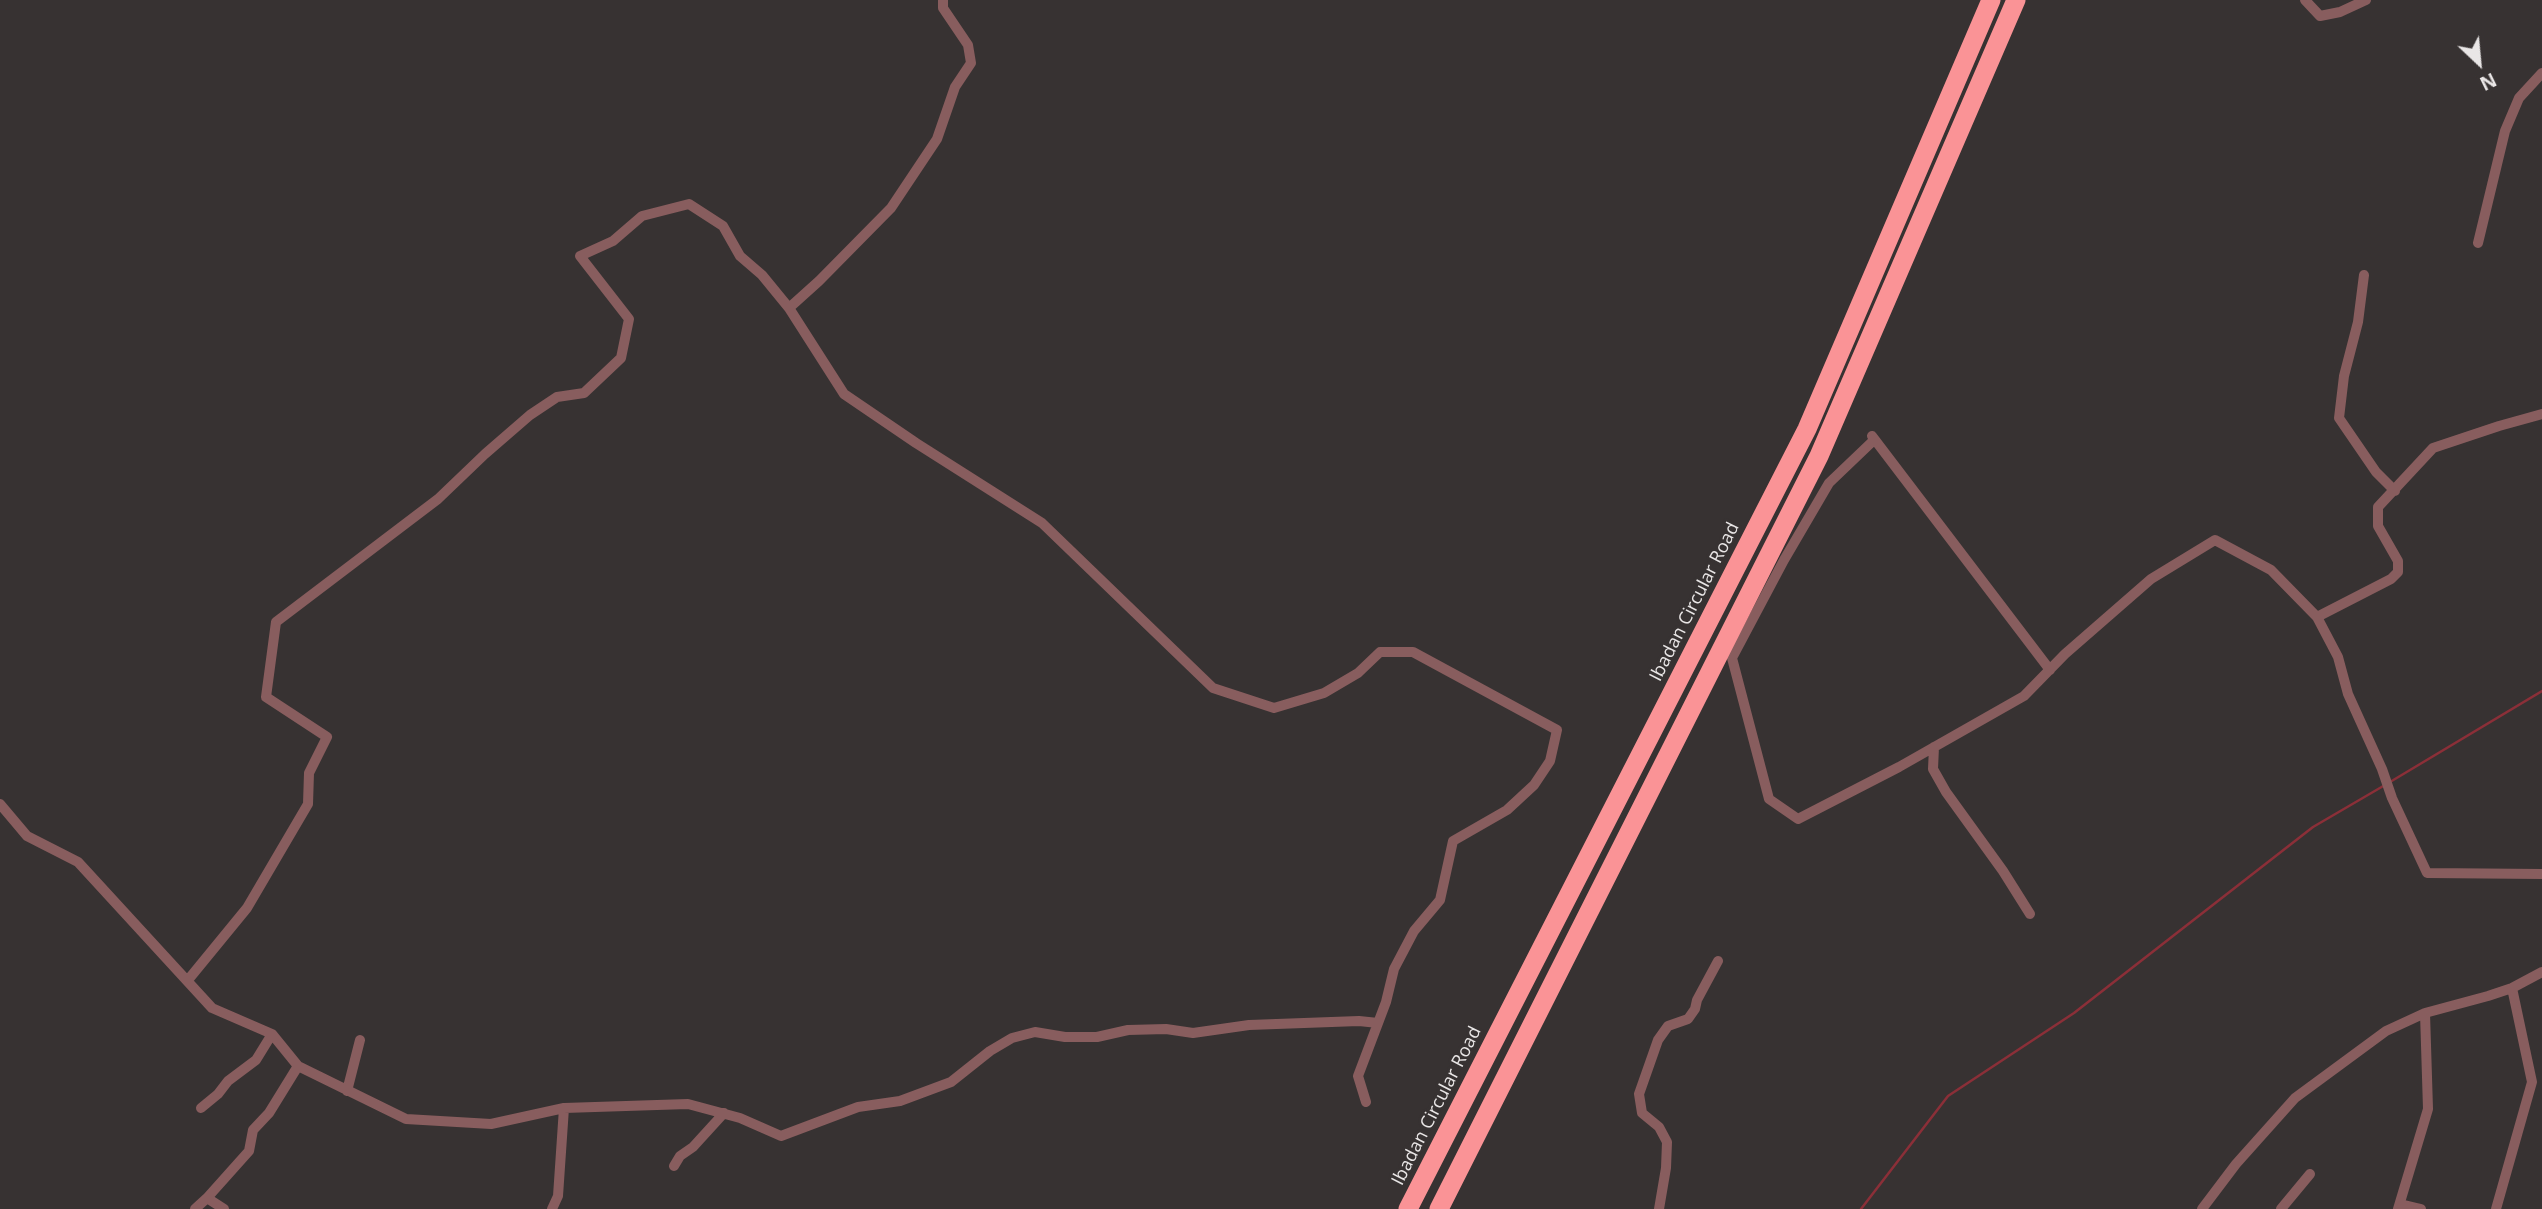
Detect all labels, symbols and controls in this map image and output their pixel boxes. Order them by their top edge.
north arrow [2444,28,2514,98]
text: N [2476,67,2501,97]
street label: Ibadan Circular Road [1646,519,1744,685]
street label: Ibadan Circular Road [1388,1023,1486,1189]

